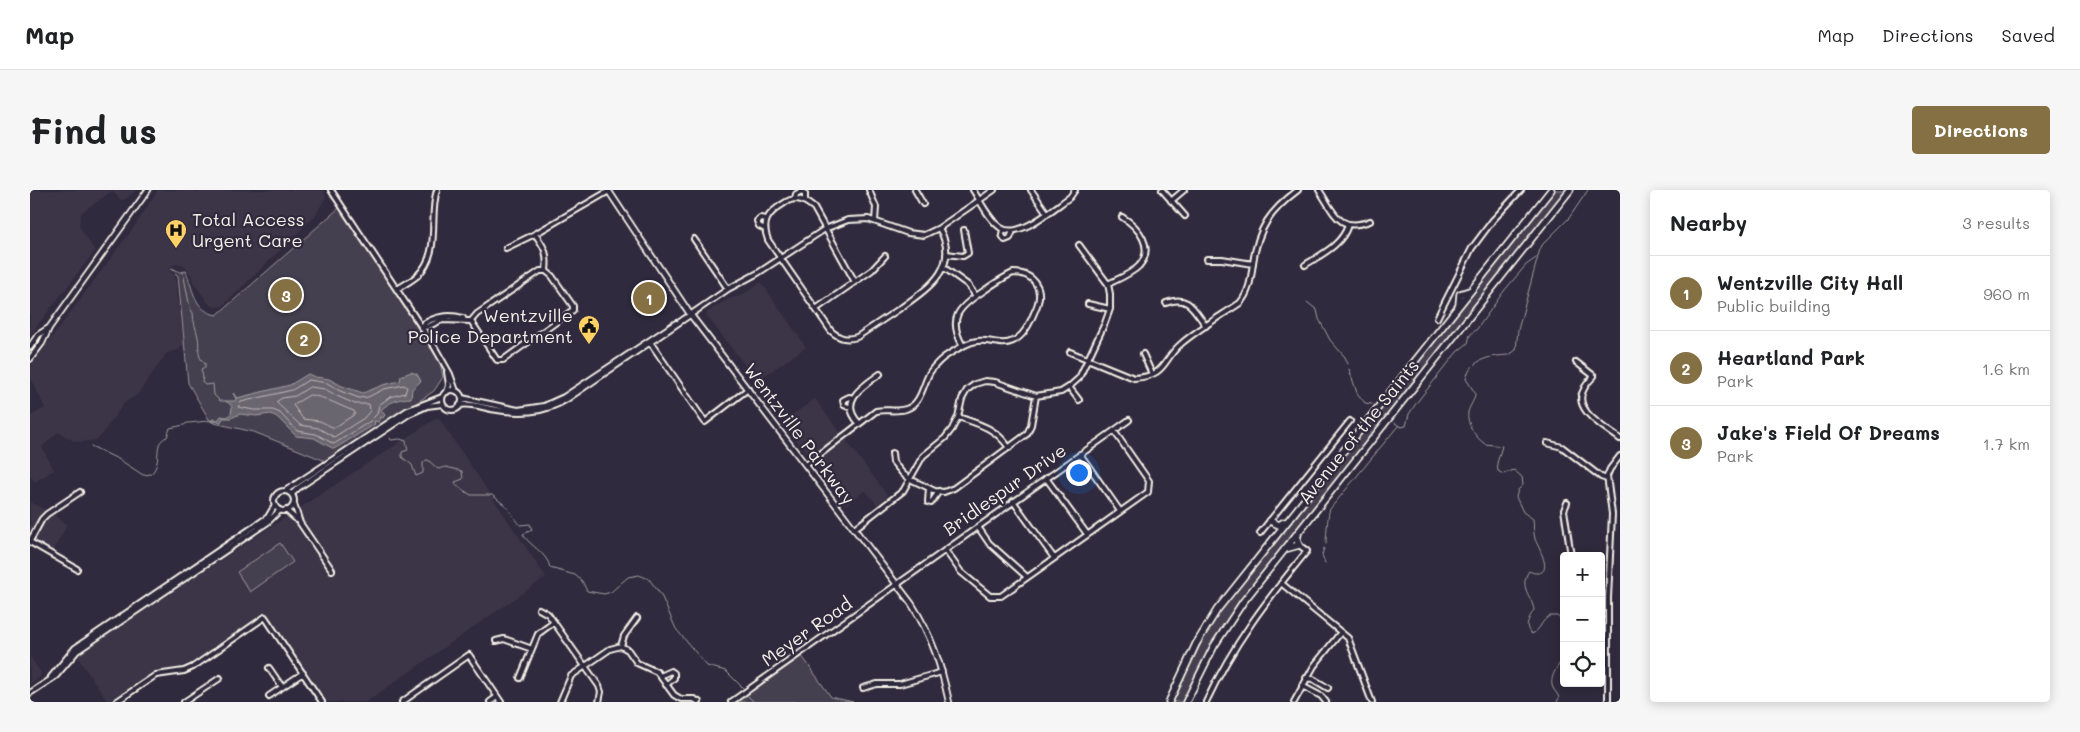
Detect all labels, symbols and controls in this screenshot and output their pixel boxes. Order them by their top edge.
text: Map [25,19,74,50]
text: Map [1817,23,1854,47]
text: Directions [1882,23,1974,47]
text: Saved [2002,23,2055,47]
button: Directions [1912,106,2050,154]
text: Find us [30,107,157,153]
place label: Total Access Urgent Care [192,207,304,252]
text: Nearby [1670,209,1747,236]
text: 3 results [1962,212,2030,233]
hospital icon: Total Access Urgent Care [164,218,188,249]
text: Wentzville City Hall [1717,270,1903,295]
pin: 3 [270,276,302,314]
pin: 1 [633,279,665,317]
text: 1 [1682,283,1690,304]
text: 960 m [1983,283,2030,304]
text: Public building [1717,295,1830,316]
place label: Wentzville Police Department [408,303,573,348]
public building icon: Wentzville Police Department [577,314,601,345]
pin: 2 [288,320,320,358]
text: Heartland Park [1717,345,1865,370]
street label: Avenue of the Saints [1292,354,1424,509]
street label: Wentzville Parkway [739,358,861,509]
text: 2 [1682,358,1690,379]
text: 1.6 km [1982,358,2030,379]
text: Park [1717,370,1753,391]
text: Jake's Field Of Dreams [1717,420,1940,445]
text: 3 [1681,433,1691,454]
text: 1.7 km [1983,433,2030,454]
street label: Bridlespur Drive [938,438,1071,541]
text: Park [1717,445,1753,466]
your location [1066,460,1092,486]
map controls [1560,552,1605,687]
button: + [1560,552,1605,597]
street label: Meyer Road [756,591,857,671]
button: − [1560,597,1605,642]
button: locate [1560,642,1605,687]

